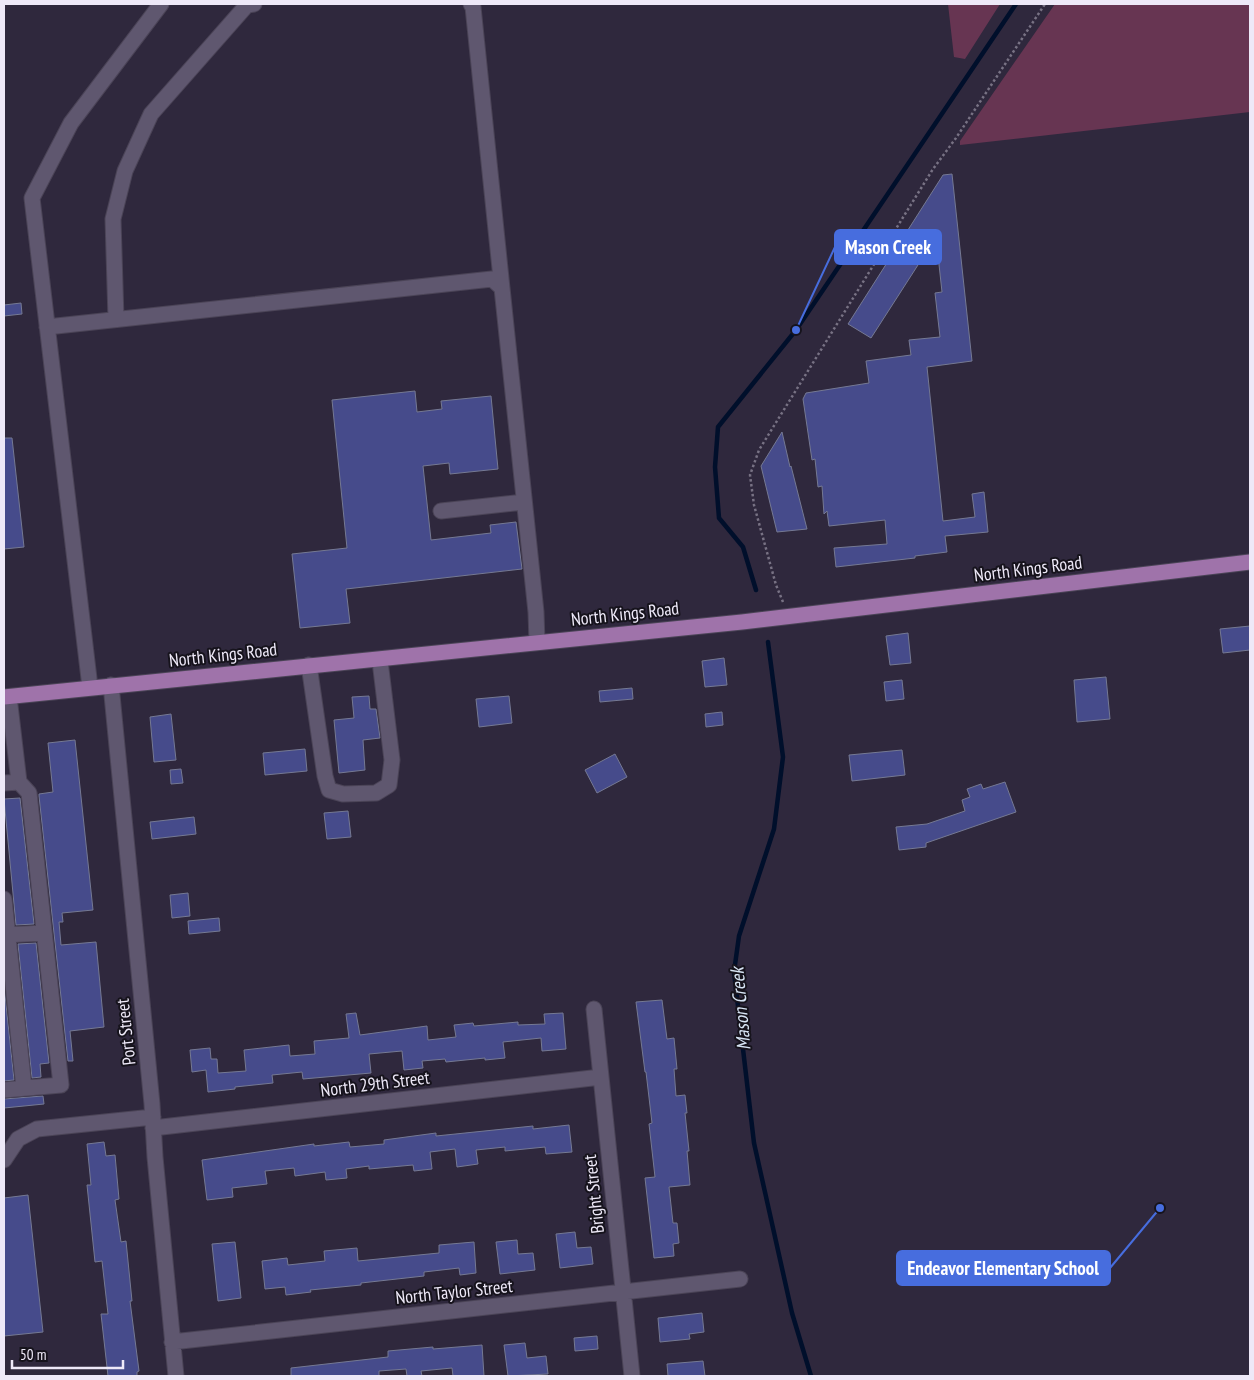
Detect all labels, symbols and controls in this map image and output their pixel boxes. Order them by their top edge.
callout: Mason Creek [835,230,941,264]
text: Mason Creek [845,235,931,259]
street label: North Kings Road [973,550,1083,587]
street label: North Kings Road [570,596,680,631]
street label: North Kings Road [168,637,278,672]
water label: Mason Creek [724,964,756,1052]
street label: Port Street [111,998,140,1066]
street label: North 29th Street [319,1065,431,1102]
street label: Bright Street [578,1154,609,1235]
callout: Endeavor Elementary School [897,1251,1110,1285]
text: Endeavor Elementary School [907,1256,1099,1280]
street label: North Taylor Street [394,1274,514,1309]
scale bar [12,1338,124,1370]
text: 50 m [20,1345,46,1364]

